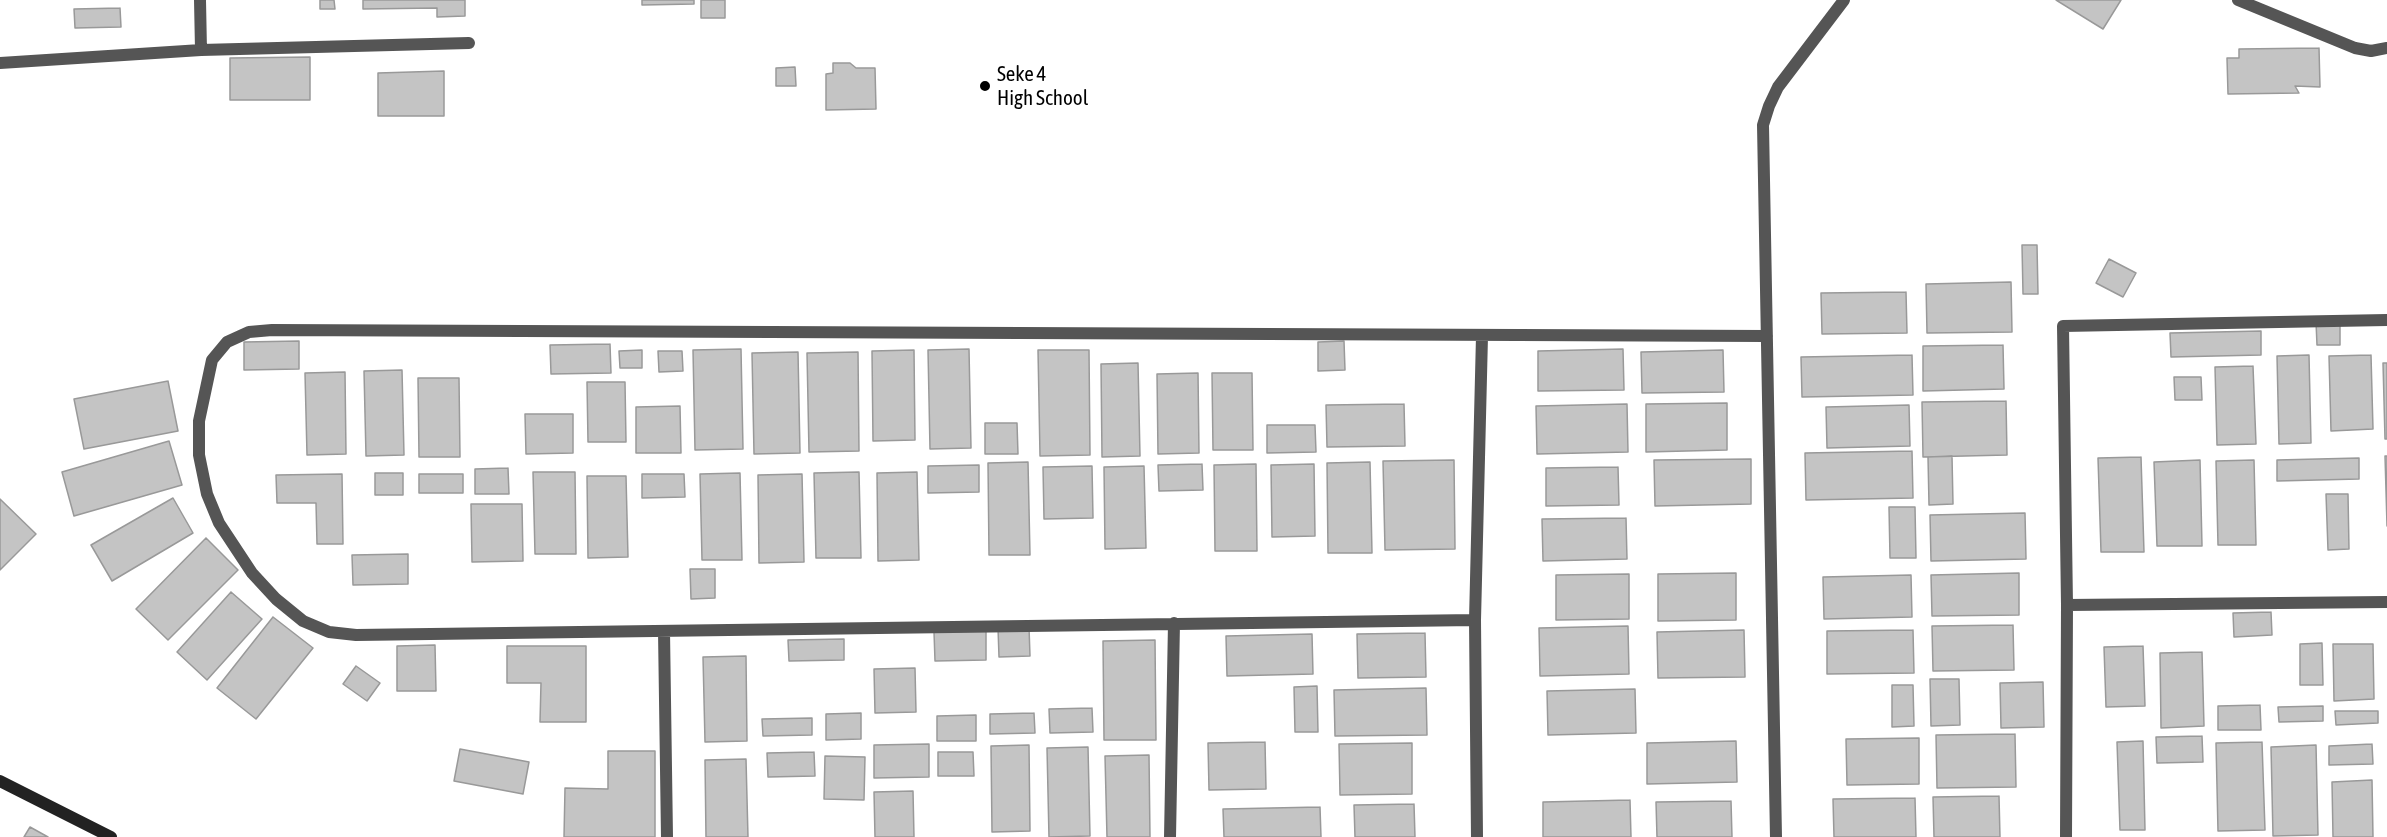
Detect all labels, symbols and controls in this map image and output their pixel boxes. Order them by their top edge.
place label: Seke 4 High School [997,61,1088,111]
marker: Seke 4 High School [978,79,992,93]

